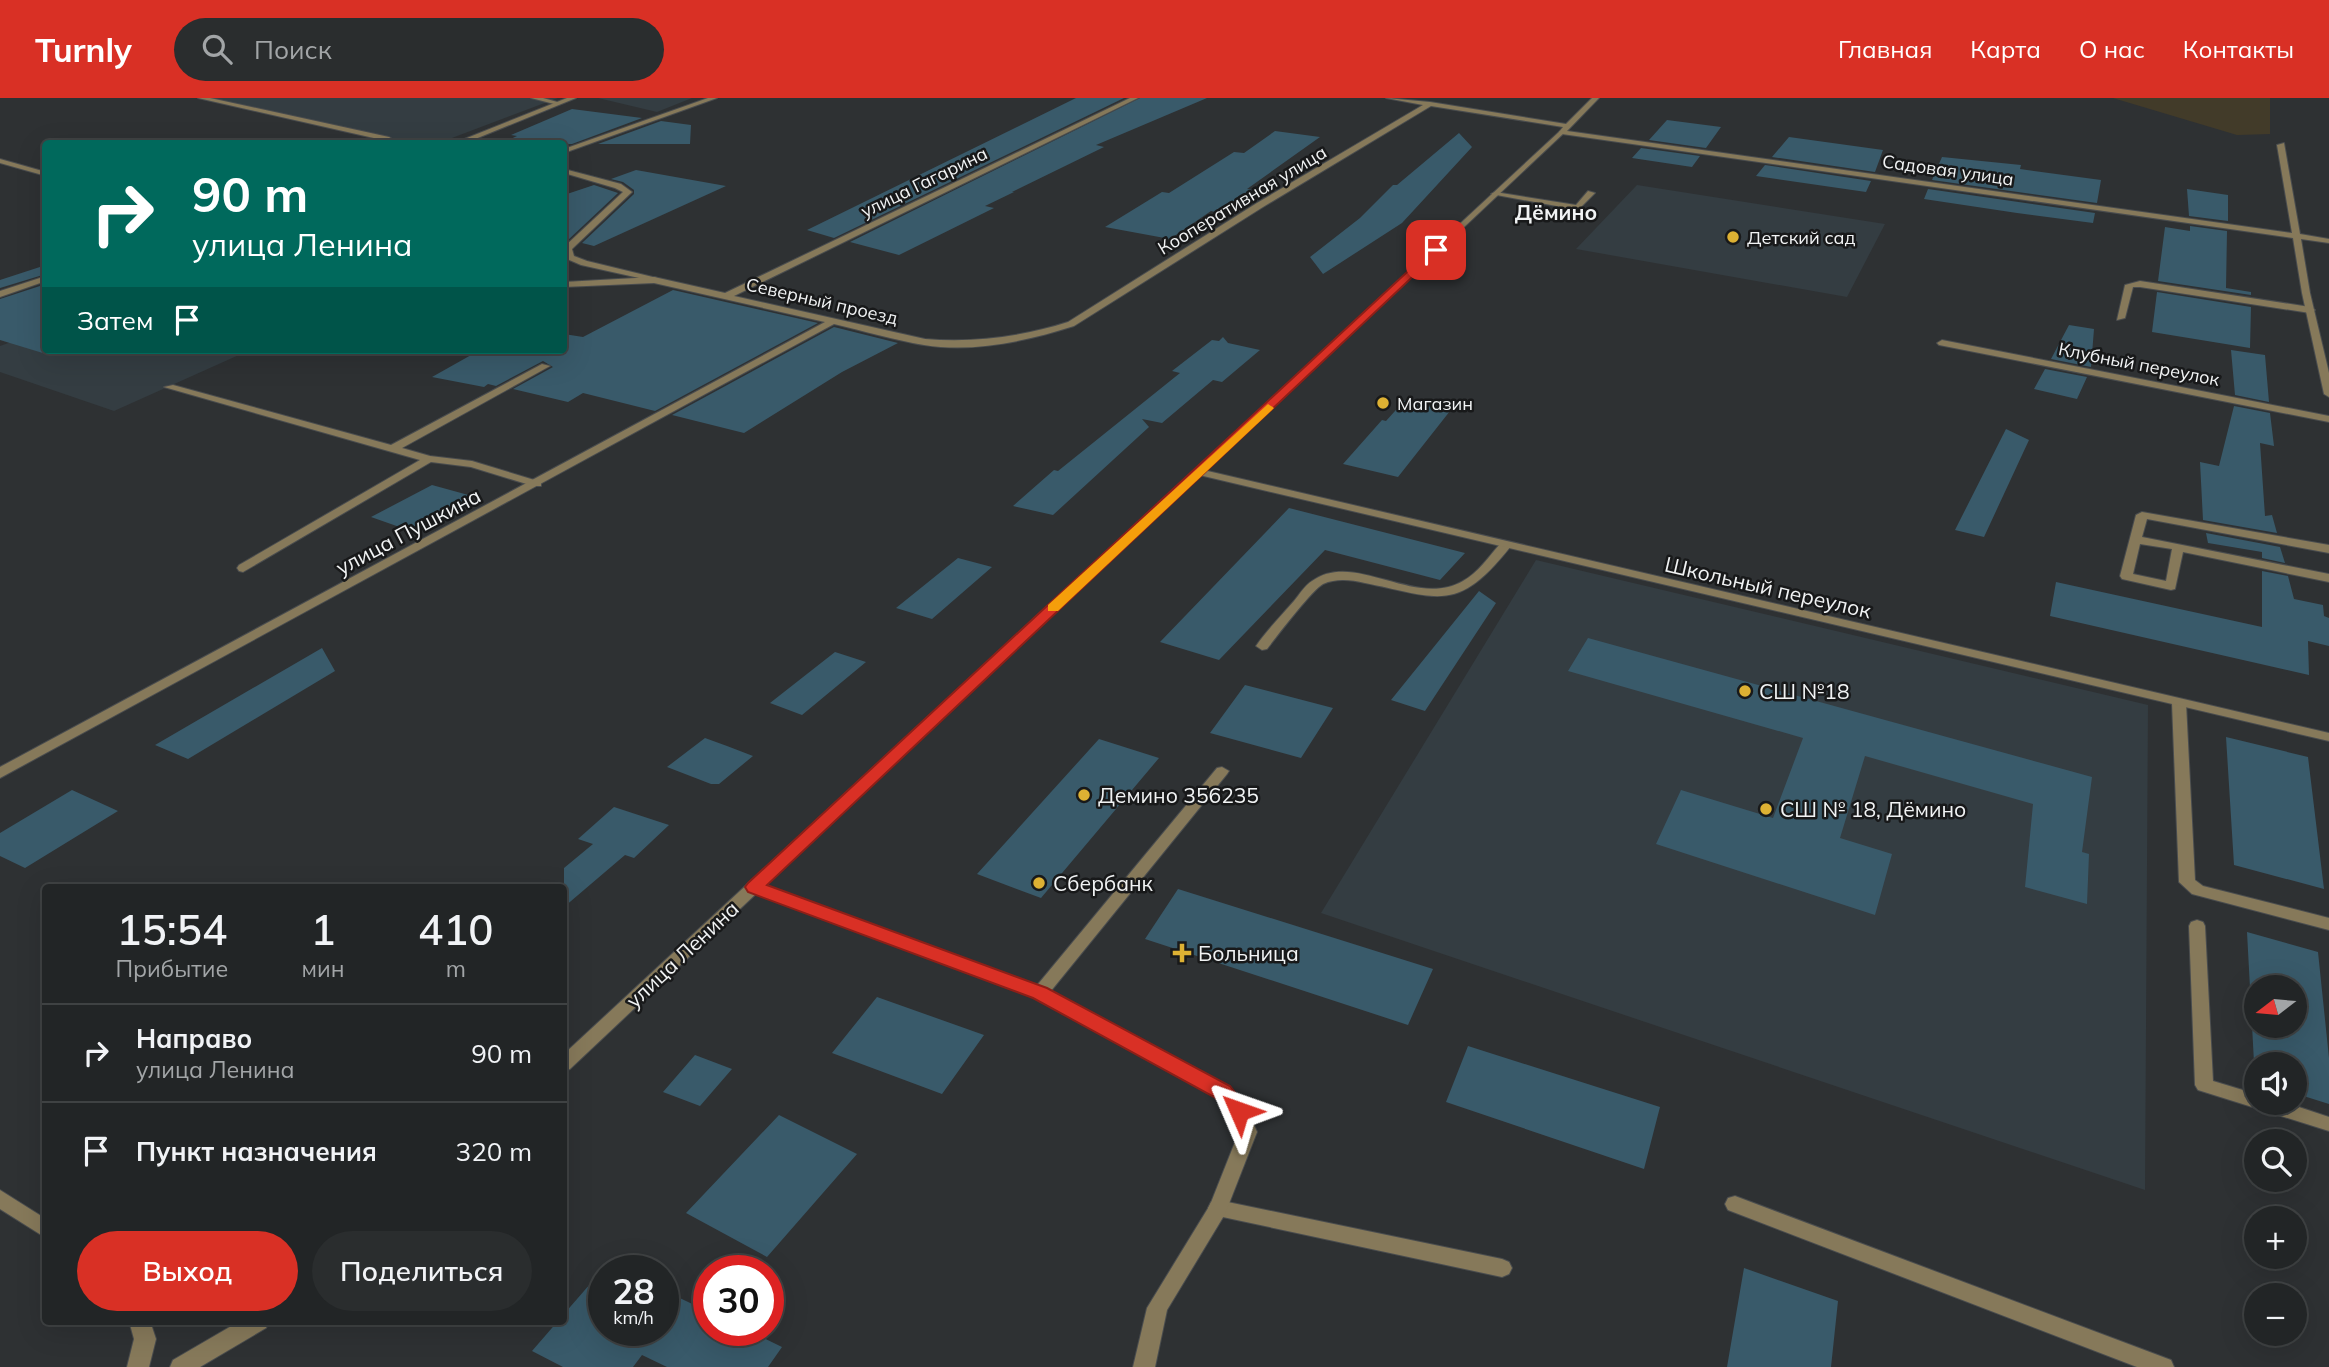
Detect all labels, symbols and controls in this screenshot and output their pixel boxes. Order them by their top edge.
search box [174,18,664,81]
text: Turnly [35,29,132,70]
icon: search [198,30,236,68]
text: Поиск [254,33,332,66]
text: Главная [1838,34,1932,64]
text: Карта [1970,34,2041,64]
text: О нас [2079,34,2145,64]
text: Контакты [2183,34,2294,64]
street label: Кооперативная улица [1153,140,1331,260]
street label: улица Гагарина [857,141,991,223]
street label: Садовая улица [1881,149,2015,191]
text: 90 m [192,163,308,224]
icon: right [77,168,168,259]
district label: Дёмино [1515,199,1597,225]
pin [1406,220,1466,280]
text: улица Ленина [192,224,413,264]
place label: Детский сад [1747,226,1856,249]
marker: Детский сад [1725,229,1741,245]
icon: arrive [1417,231,1455,269]
street label: Северный проезд [744,272,900,330]
icon: arrive [168,301,206,339]
text: Затем [77,304,154,337]
street label: Клубный переулок [2057,337,2222,391]
place label: Магазин [1397,392,1473,415]
marker: Магазин [1375,395,1391,411]
street label: улица Пушкина [331,482,485,580]
street label: Школьный переулок [1662,551,1874,624]
place label: СШ №18 [1759,678,1850,704]
marker: СШ №18 [1737,683,1753,699]
place label: Демино 356235 [1098,782,1259,808]
marker: Демино 356235 [1076,787,1092,803]
place label: СШ № 18, Дёмино [1780,796,1966,822]
marker: СШ № 18, Дёмино [1758,801,1774,817]
place label: Сбербанк [1053,870,1154,896]
marker: Сбербанк [1031,875,1047,891]
street label: улица Ленина [620,895,744,1013]
text: 15:54 [116,903,227,956]
text: 1 [310,903,336,956]
text: 410 [418,903,494,956]
place label: Больница [1198,940,1299,966]
marker: Больница [1172,943,1192,963]
text: Прибытие [115,954,228,983]
text: мин [302,954,345,983]
text: m [446,954,466,983]
north arrow [2244,975,2306,1038]
map controls [2244,975,2307,1346]
text: Направо [136,1022,252,1055]
icon: right [77,1034,115,1072]
text: 90 m [471,1037,532,1070]
button: sound [2244,1052,2307,1115]
text: улица Ленина [136,1055,295,1084]
position arrow [1202,1074,1276,1148]
button: search [2244,1129,2307,1192]
icon: arrive [77,1132,115,1170]
text: Пункт назначения [136,1135,377,1168]
text: 320 m [456,1135,532,1168]
button: + [2244,1206,2307,1269]
button: Выход [77,1231,298,1311]
button: Поделиться [312,1231,532,1311]
speed limit sign: 30 [693,1255,784,1346]
text: 28 [612,1269,655,1313]
button: − [2244,1283,2307,1346]
text: km/h [613,1306,654,1329]

